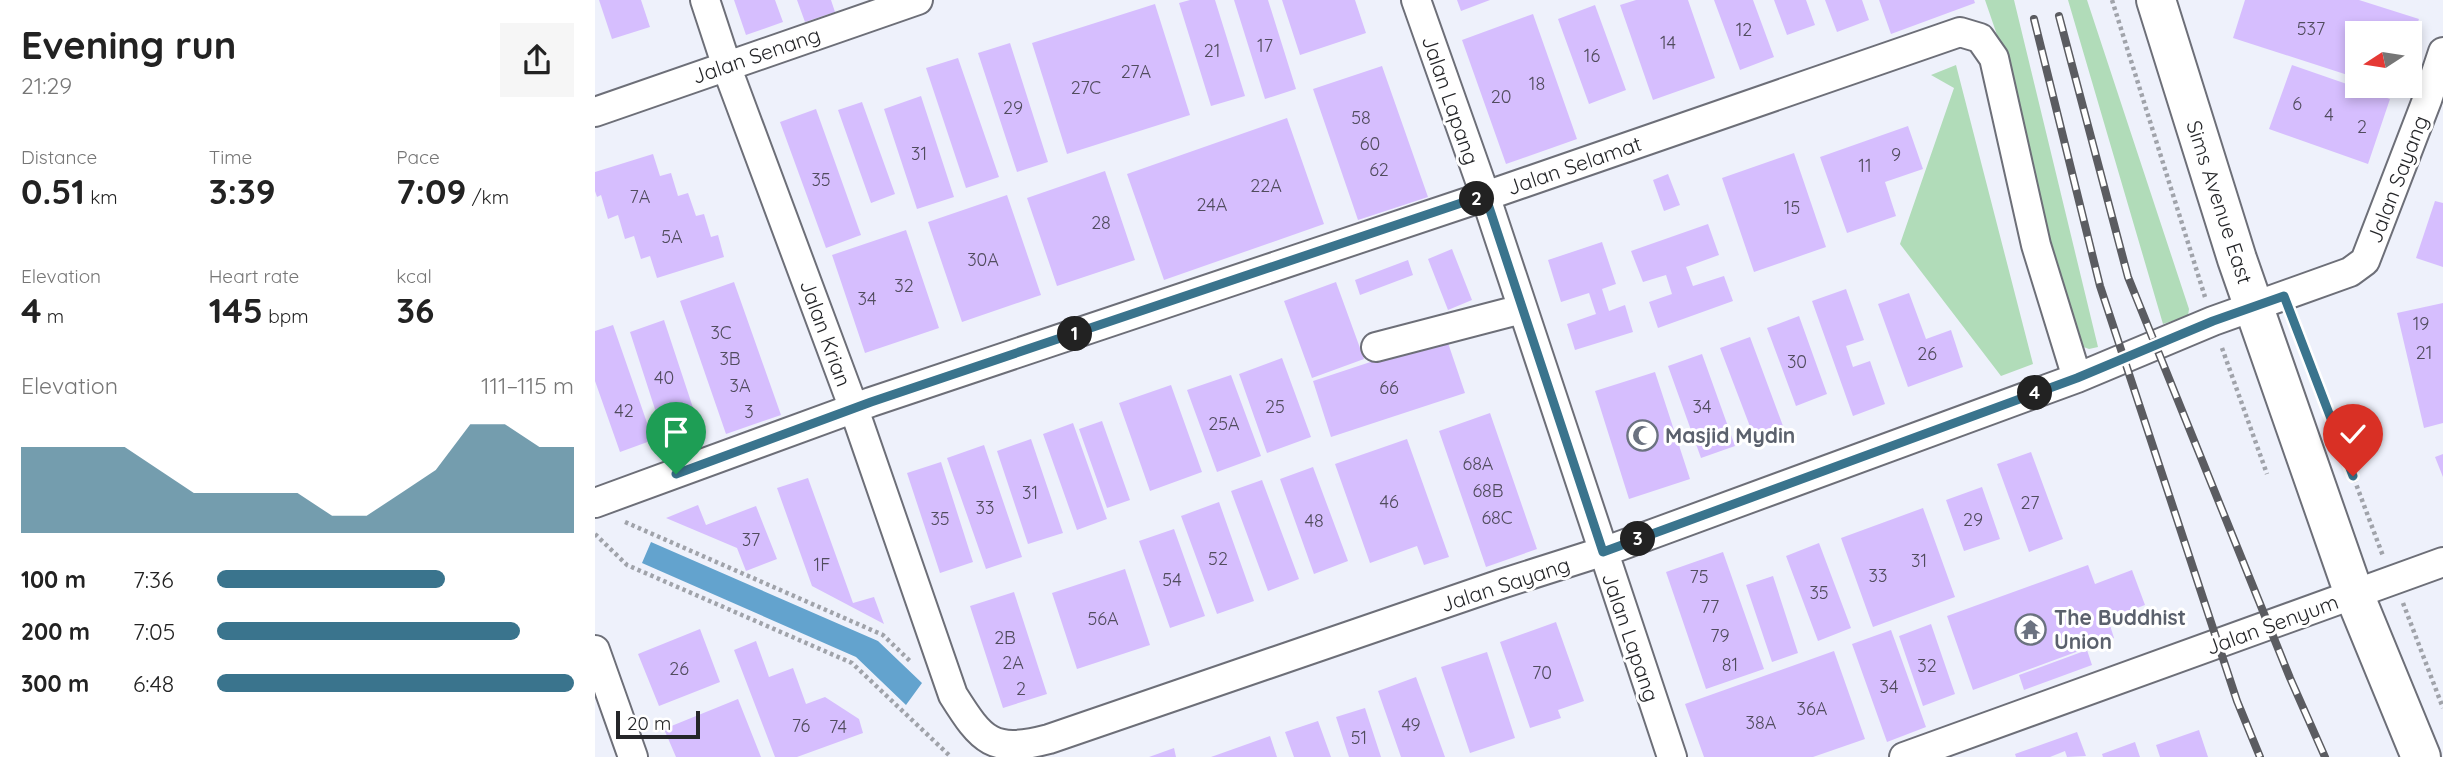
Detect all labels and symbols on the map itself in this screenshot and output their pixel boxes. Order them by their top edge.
house number: 537 [2297,17,2325,40]
house number: 12 [1736,18,1752,41]
street label: Jalan Senang [688,21,824,89]
north arrow [2345,21,2422,98]
house number: 14 [1660,31,1676,54]
street label: Jalan Lapang [1417,32,1485,168]
house number: 17 [1257,34,1273,57]
house number: 21 [1204,39,1220,62]
house number: 16 [1584,44,1600,67]
house number: 27A [1121,60,1152,83]
house number: 18 [1529,72,1545,95]
house number: 27C [1071,76,1101,99]
house number: 20 [1491,85,1511,108]
house number: 6 [2292,92,2302,115]
house number: 29 [1003,96,1023,119]
house number: 4 [2324,103,2334,126]
house number: 58 [1351,106,1371,129]
street label: Jalan Sayang [2361,112,2433,246]
house number: 2 [2357,115,2367,138]
street label: Sims Avenue East [2181,117,2259,287]
street label: Jalan Selamat [1503,130,1645,200]
house number: 60 [1360,132,1380,155]
house number: 31 [911,142,927,165]
house number: 9 [1891,143,1901,166]
house number: 11 [1858,154,1872,177]
house number: 62 [1369,158,1389,181]
house number: 35 [811,168,831,191]
house number: 22A [1250,174,1282,197]
pin: 2 [1459,182,1495,216]
house number: 7A [630,185,651,208]
house number: 24A [1197,193,1228,216]
house number: 15 [1784,196,1800,219]
house number: 28 [1091,211,1111,234]
house number: 5A [661,225,683,248]
house number: 30A [967,248,999,271]
house number: 32 [894,274,914,297]
street label: Jalan Krian [795,276,857,390]
house number: 34 [858,287,876,310]
house number: 19 [2413,312,2429,335]
pin: 1 [1057,316,1093,352]
house number: 3C [710,321,732,344]
house number: 21 [2416,341,2432,364]
house number: 26 [1917,342,1937,365]
house number: 3B [719,347,741,370]
house number: 30 [1787,350,1807,373]
house number: 40 [654,366,674,389]
house number: 3A [729,374,751,397]
house number: 66 [1379,376,1399,399]
pin: 4 [2017,376,2053,410]
house number: 25 [1265,395,1285,418]
house number: 34 [1693,395,1711,418]
house number: 42 [614,399,634,422]
house number: 3 [744,400,754,423]
pin [646,402,706,474]
pin [2323,404,2383,476]
house number: 25A [1208,412,1240,435]
mosque icon: Masjid Mydin [1625,418,1659,452]
place label: Masjid Mydin [1665,422,1795,448]
house number: 68A [1462,452,1494,475]
house number: 68B [1472,479,1504,502]
house number: 31 [1022,481,1038,504]
house number: 46 [1379,490,1399,513]
house number: 27 [2021,491,2039,514]
house number: 33 [976,496,994,519]
house number: 68C [1481,506,1513,529]
house number: 35 [930,507,950,530]
house number: 29 [1963,508,1983,531]
house number: 48 [1304,509,1324,532]
pin: 3 [1621,522,1655,556]
house number: 37 [742,528,760,551]
house number: 52 [1208,547,1228,570]
house number: 31 [1911,549,1927,572]
street label: Jalan Sayang [1437,551,1573,617]
house number: 1F [814,553,830,576]
house number: 33 [1869,564,1887,587]
house number: 75 [1689,565,1709,588]
house number: 54 [1162,568,1182,591]
street label: Jalan Lapang [1597,569,1665,705]
house number: 35 [1809,581,1829,604]
street label: Jalan Senyum [2202,588,2342,660]
house number: 77 [1701,595,1719,618]
place label: The Buddhist Union [2054,604,2186,654]
house number: 56A [1087,607,1119,630]
temple icon: The Buddhist Union [2014,612,2048,646]
house number: 79 [1710,624,1730,647]
house number: 2B [994,626,1016,649]
house number: 2A [1002,651,1024,674]
house number: 81 [1722,653,1738,676]
house number: 32 [1917,654,1937,677]
house number: 26 [669,657,689,680]
house number: 70 [1532,661,1552,684]
house number: 34 [1880,675,1898,698]
house number: 2 [1016,677,1026,700]
house number: 36A [1797,697,1828,720]
scale bar [616,708,700,740]
house number: 38A [1746,711,1777,734]
house number: 49 [1401,713,1421,736]
house number: 76 [792,714,810,737]
house number: 74 [829,715,847,738]
house number: 51 [1351,726,1367,749]

